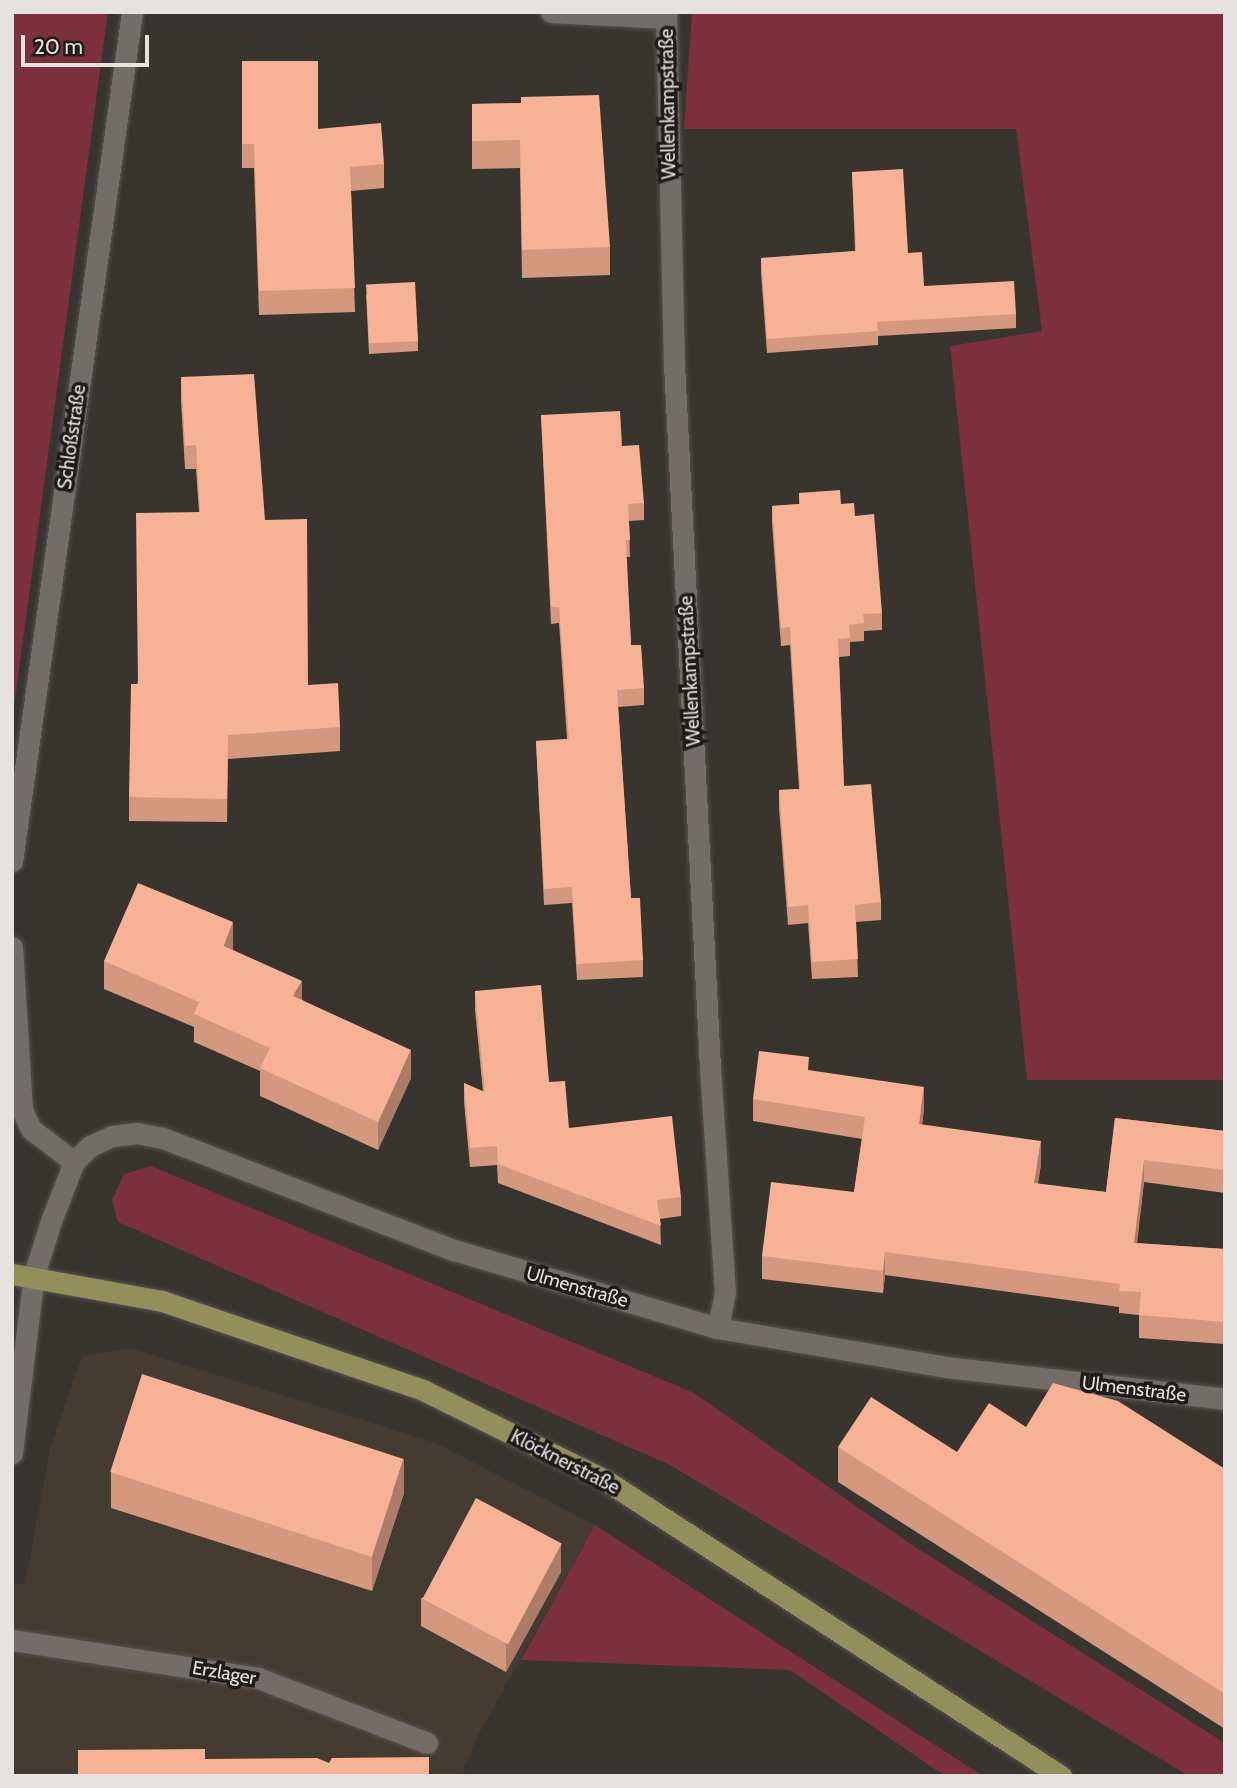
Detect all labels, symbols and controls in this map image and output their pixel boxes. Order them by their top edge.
scale bar [24,21,152,65]
street label: Wellenkampstraße [655,28,681,180]
text: 20 m [34,34,83,59]
street label: Schloßstraße [53,383,91,491]
street label: Wellenkampstraße [675,595,705,747]
street label: Ulmenstraße [523,1262,631,1312]
street label: Ulmenstraße [1081,1371,1187,1407]
street label: Klöcknerstraße [507,1425,623,1499]
street label: Erzlager [190,1656,258,1690]

